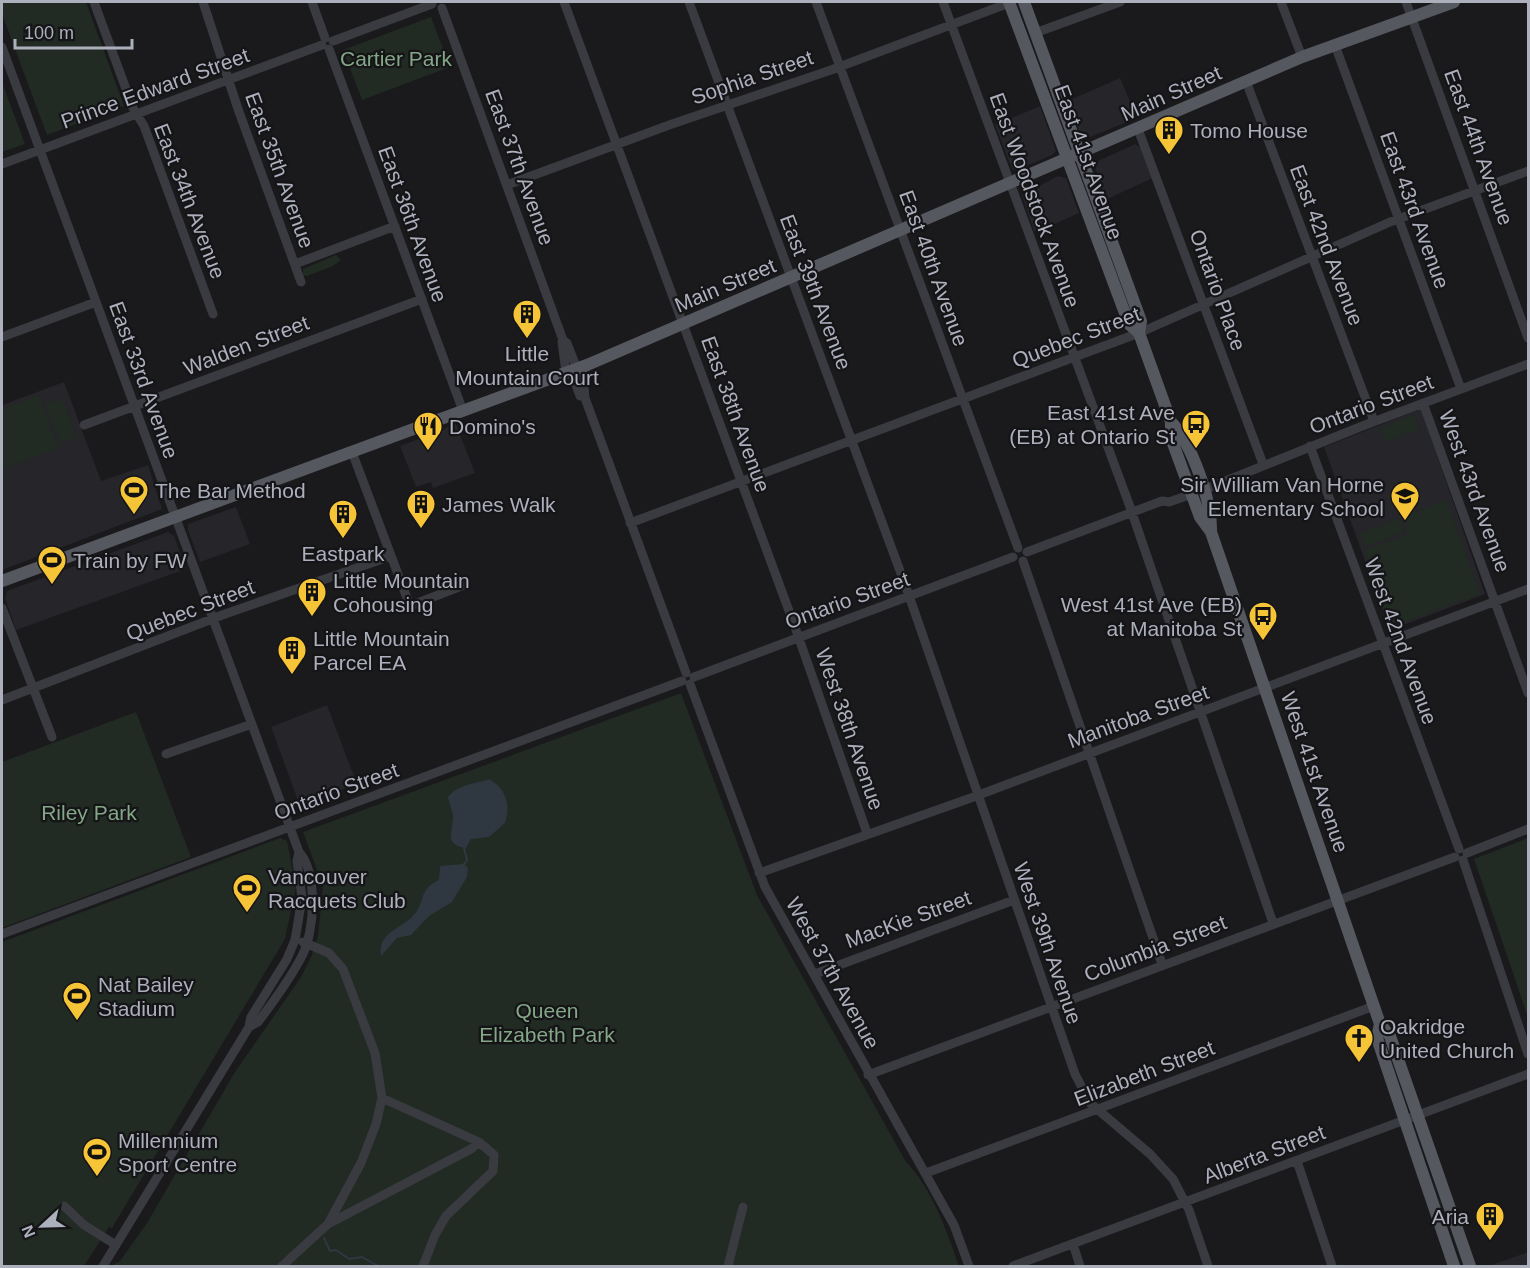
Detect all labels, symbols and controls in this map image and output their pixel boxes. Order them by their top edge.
scale bar [15,12,132,50]
text: 100 m [24,23,74,43]
street label: Prince Edward Street [58,43,252,133]
street label: Sophia Street [688,45,816,109]
park label: Cartier Park [340,47,453,70]
street label: Main Street [1117,61,1225,125]
street label: East 44th Avenue [1440,66,1518,228]
street label: East 41st Avenue [1050,81,1128,243]
street label: East 37th Avenue [481,86,559,248]
street label: East 35th Avenue [241,89,319,251]
street label: East Woodstock Avenue [985,89,1085,311]
building icon: Tomo House [1153,114,1185,156]
place label: Tomo House [1190,119,1308,142]
street label: East 34th Avenue [150,120,230,282]
street label: East 43rd Avenue [1376,128,1454,292]
street label: East 36th Avenue [374,143,452,305]
street label: East 42nd Avenue [1286,161,1368,329]
street label: East 40th Avenue [895,187,973,349]
street label: East 39th Avenue [776,211,856,373]
street label: Ontario Place [1185,226,1251,354]
street label: Main Street [671,253,779,317]
street label: East 33rd Avenue [105,298,183,462]
building icon: Little Mountain Court [511,298,543,340]
street label: Quebec Street [1009,302,1143,372]
street label: Walden Street [180,311,312,379]
street label: East 38th Avenue [697,333,775,495]
place label: Little Mountain Court [455,342,599,389]
street label: Ontario Street [1306,370,1436,438]
place label: East 41st Ave (EB) at Ontario St [1009,401,1175,448]
street label: West 43rd Avenue [1435,407,1515,575]
bus stop icon: East 41st Ave (EB) at Ontario St [1180,408,1212,450]
restaurant icon: Domino's [412,410,444,452]
place label: Domino's [449,415,536,438]
place label: Sir William Van Horne Elementary School [1180,473,1384,520]
sports icon: The Bar Method [118,474,150,516]
place label: The Bar Method [155,479,306,502]
school or university icon: Sir William Van Horne Elementary School [1389,480,1421,522]
building icon: James Walk [405,488,437,530]
place label: James Walk [442,493,556,516]
building icon: Eastpark [327,498,359,540]
place label: Eastpark [302,542,385,565]
sports icon: Train by FW [36,544,68,586]
place label: Train by FW [73,549,187,572]
street label: West 42nd Avenue [1360,555,1442,727]
street label: Ontario Street [782,567,913,633]
place label: Little Mountain Cohousing [333,569,470,616]
street label: Quebec Street [123,575,257,645]
building icon: Little Mountain Cohousing [296,576,328,618]
place label: West 41st Ave (EB) at Manitoba St [1061,593,1242,640]
bus stop icon: West 41st Ave (EB) at Manitoba St [1247,600,1279,642]
place label: Little Mountain Parcel EA [313,627,450,674]
building icon: Little Mountain Parcel EA [276,634,308,676]
street label: West 38th Avenue [812,645,888,813]
street label: Manitoba Street [1064,680,1212,752]
street label: West 41st Avenue [1277,689,1353,855]
street label: Ontario Street [271,758,402,824]
park label: Riley Park [41,801,137,824]
street label: West 39th Avenue [1010,859,1086,1027]
place label: Vancouver Racquets Club [268,865,406,912]
sports icon: Vancouver Racquets Club [231,872,263,914]
street label: MacKie Street [842,886,974,952]
street label: West 37th Avenue [782,893,884,1053]
street label: Columbia Street [1081,910,1230,986]
place label: Nat Bailey Stadium [98,973,194,1020]
sports icon: Nat Bailey Stadium [61,980,93,1022]
park label: Queen Elizabeth Park [479,999,615,1046]
place label: Oakridge United Church [1380,1015,1514,1062]
church icon: Oakridge United Church [1343,1022,1375,1064]
street label: Elizabeth Street [1071,1036,1217,1110]
street label: Alberta Street [1200,1120,1328,1188]
place label: Millennium Sport Centre [118,1129,237,1176]
sports icon: Millennium Sport Centre [81,1136,113,1178]
north arrow [12,1196,72,1256]
building icon: Aria [1474,1200,1506,1242]
place label: Aria [1432,1205,1469,1228]
text: N [19,1223,39,1240]

